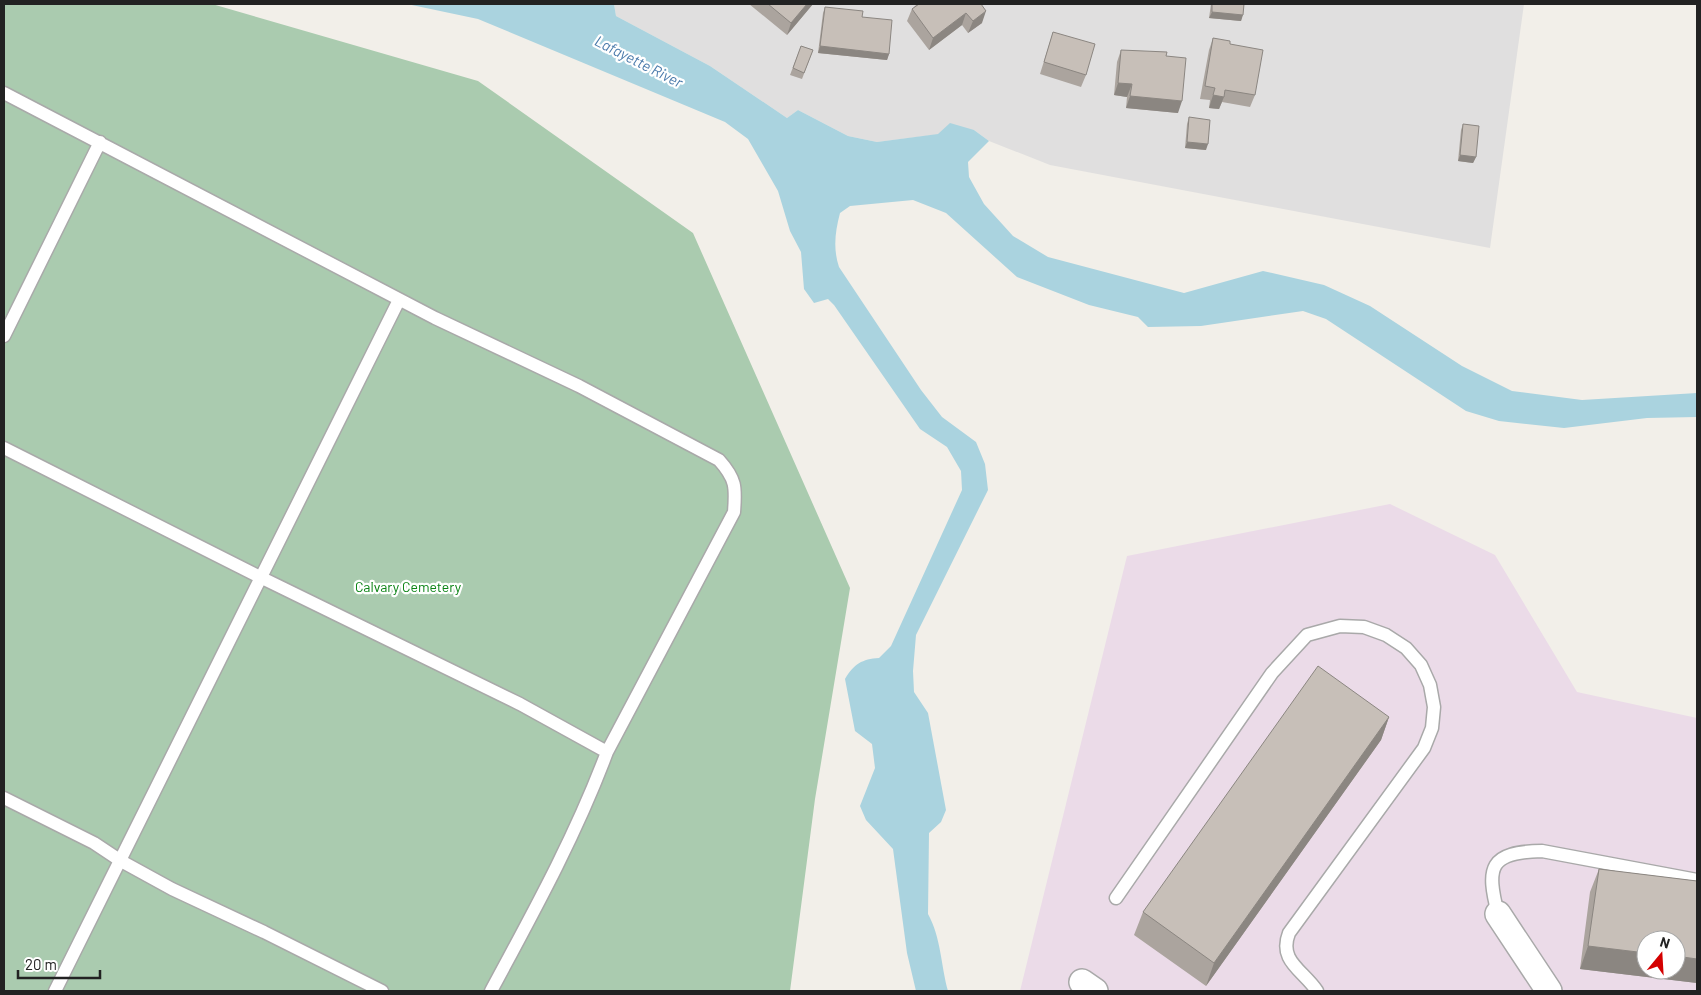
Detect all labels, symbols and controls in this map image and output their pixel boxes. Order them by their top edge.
water label: Lafayette River [592,31,687,91]
park label: Calvary Cemetery [355,578,462,595]
north arrow [1636,930,1686,980]
text: N [1658,933,1672,952]
scale bar [18,948,100,980]
text: 20 m [25,955,57,973]

